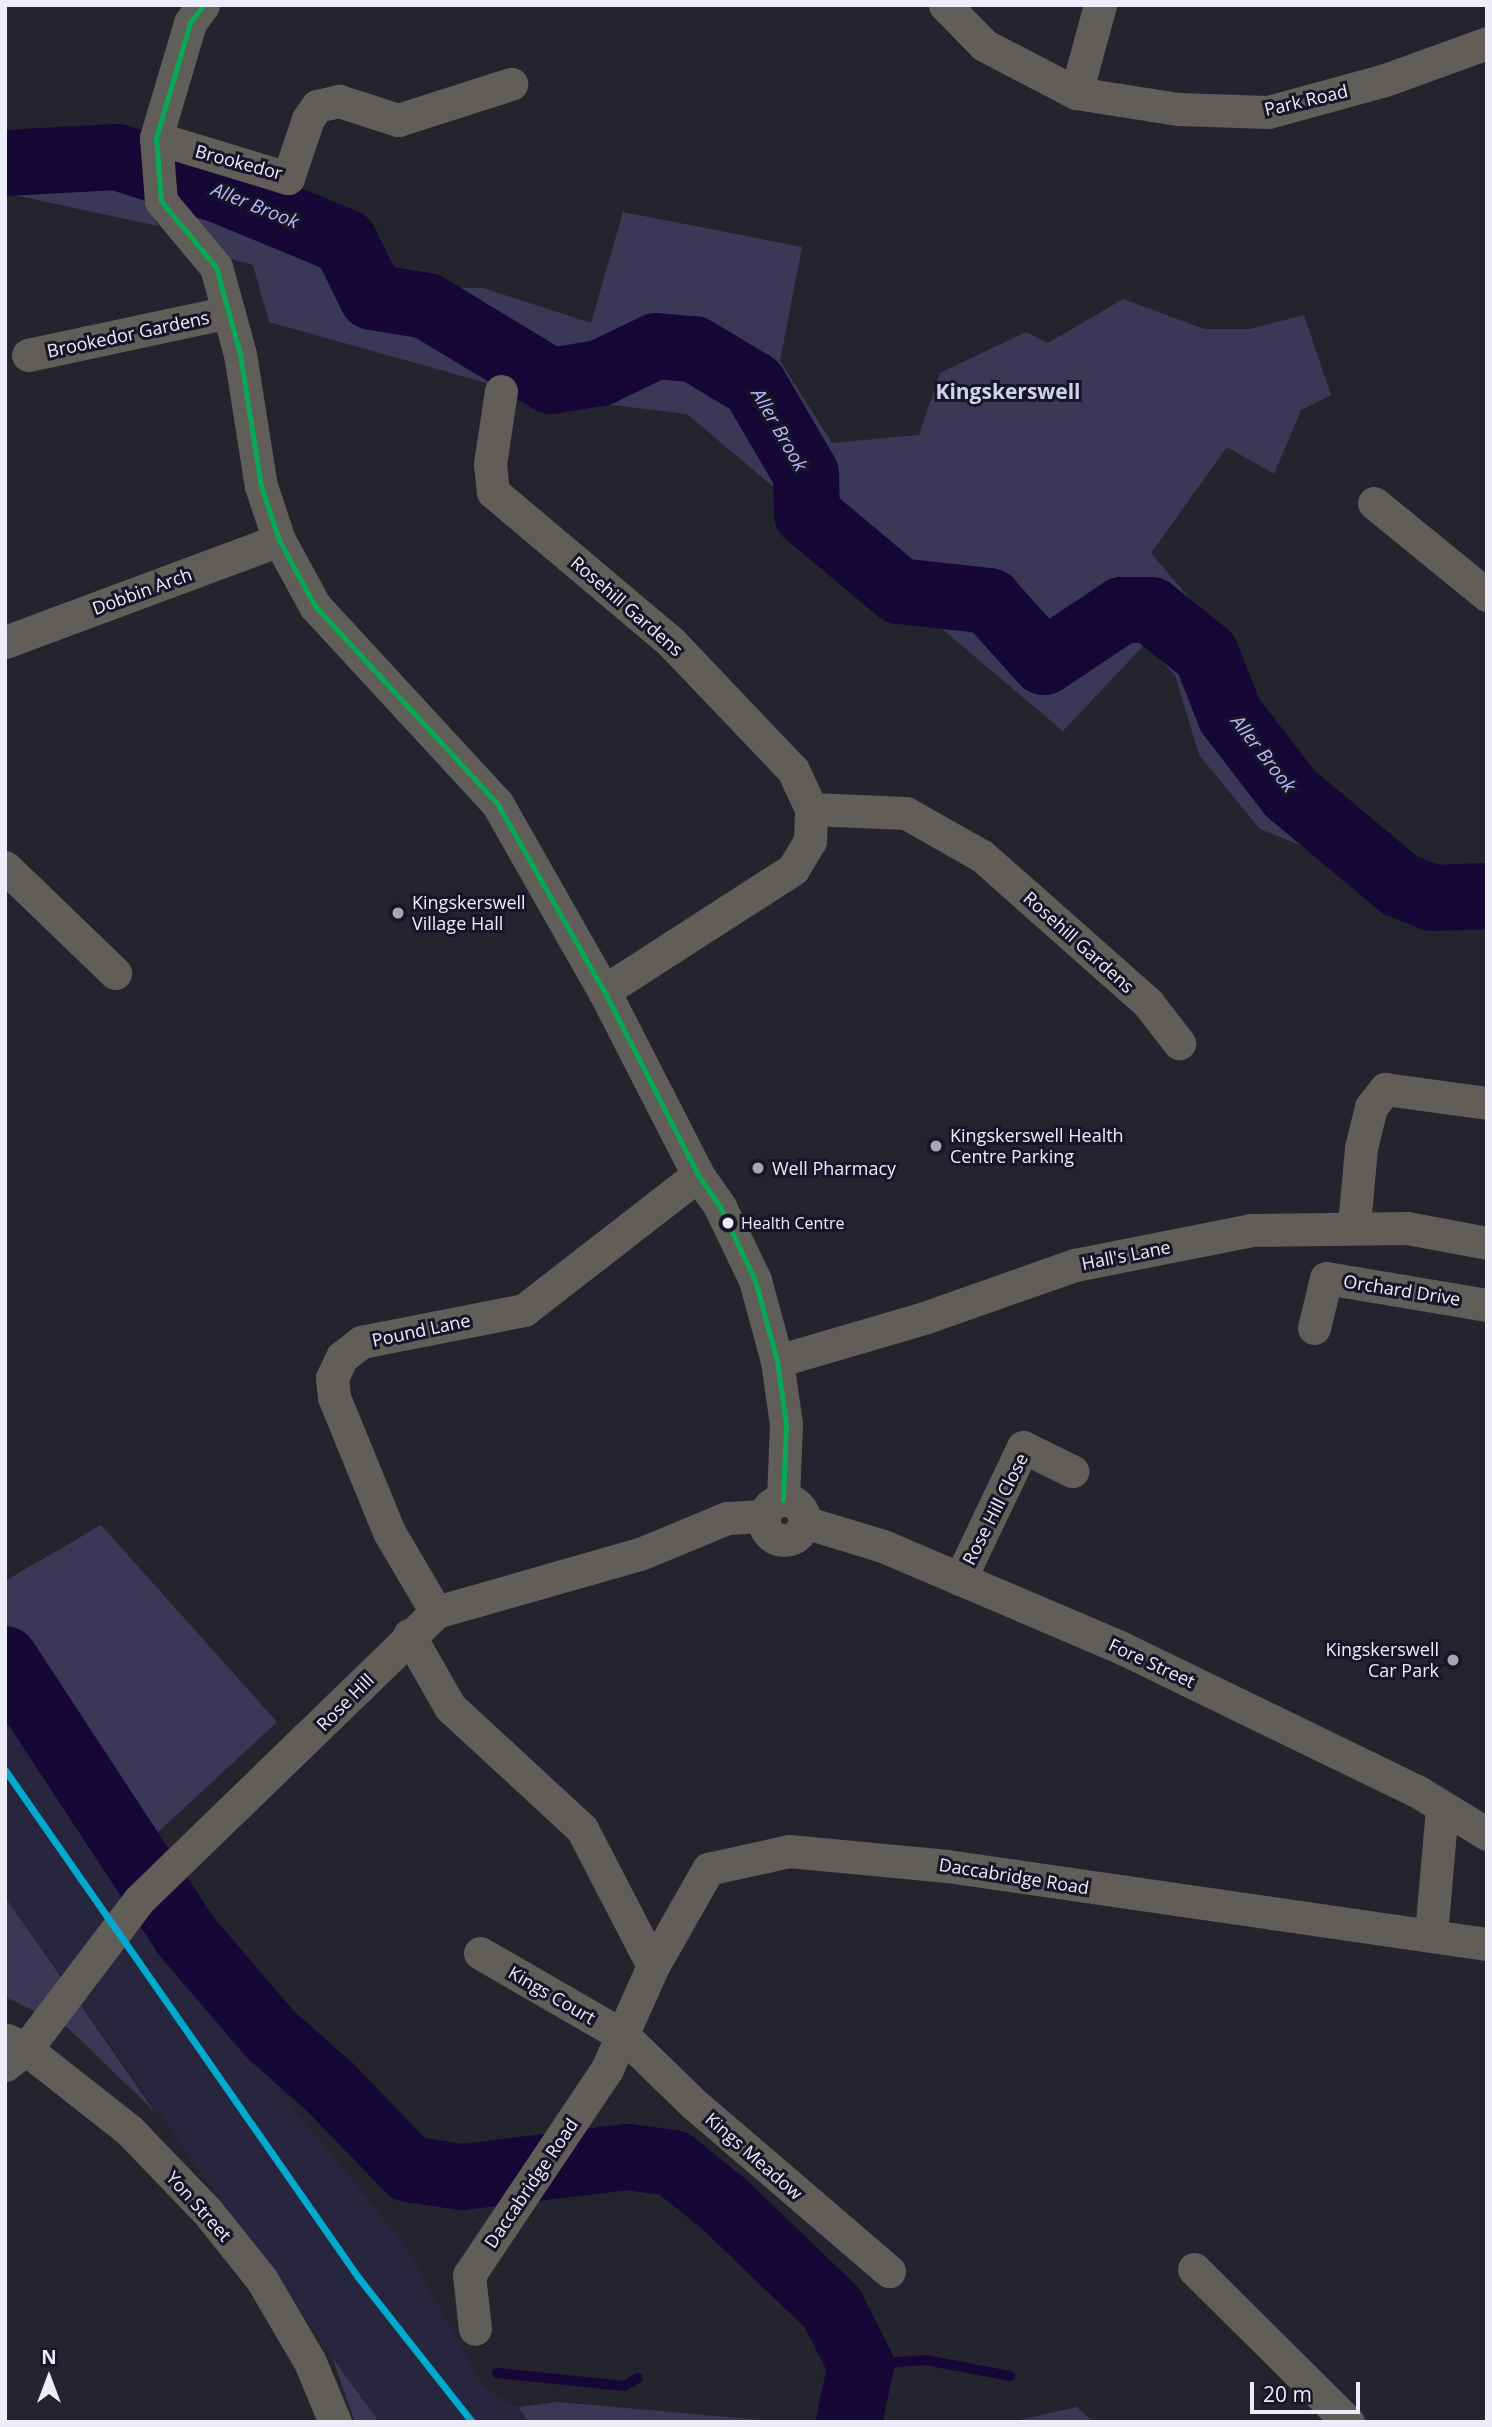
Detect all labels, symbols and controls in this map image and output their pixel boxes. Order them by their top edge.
street label: Park Road [1262,80,1350,120]
street label: Brookedor [193,140,285,184]
water label: Aller Brook [208,178,302,234]
street label: Brookedor Gardens [45,306,211,362]
district label: Kingskerswell [935,378,1081,404]
water label: Aller Brook [746,385,812,475]
street label: Rosehill Gardens [567,552,687,660]
street label: Dobbin Arch [89,563,195,619]
water label: Aller Brook [1226,711,1300,797]
street label: Rosehill Gardens [1019,887,1139,997]
place label: Kingskerswell Village Hall [412,892,526,934]
marker: Kingskerswell Village Hall [390,905,406,921]
place label: Kingskerswell Health Centre Parking [950,1125,1124,1168]
marker: Kingskerswell Health Centre Parking [928,1138,944,1154]
place label: Well Pharmacy [772,1157,896,1179]
marker: Well Pharmacy [750,1160,766,1176]
place label: Health Centre [741,1213,844,1233]
marker: Health Centre [721,1216,735,1230]
street label: Hall's Lane [1080,1236,1172,1274]
street label: Orchard Drive [1342,1270,1462,1310]
street label: Pound Lane [370,1309,472,1351]
street label: Rose Hill Close [958,1450,1032,1568]
street label: Fore Street [1106,1634,1198,1692]
place label: Kingskerswell Car Park [1325,1639,1439,1682]
marker: Kingskerswell Car Park [1445,1652,1461,1668]
street label: Rose Hill [312,1669,378,1735]
street label: Daccabridge Road [937,1853,1091,1899]
street label: Kings Court [505,1961,599,2029]
street label: Kings Meadow [701,2108,807,2204]
street label: Daccabridge Road [480,2114,582,2252]
street label: Yon Street [162,2166,236,2246]
north arrow [14,2343,84,2413]
text: N [41,2344,57,2370]
scale bar [1254,2368,1364,2412]
text: 20 m [1263,2380,1312,2408]

